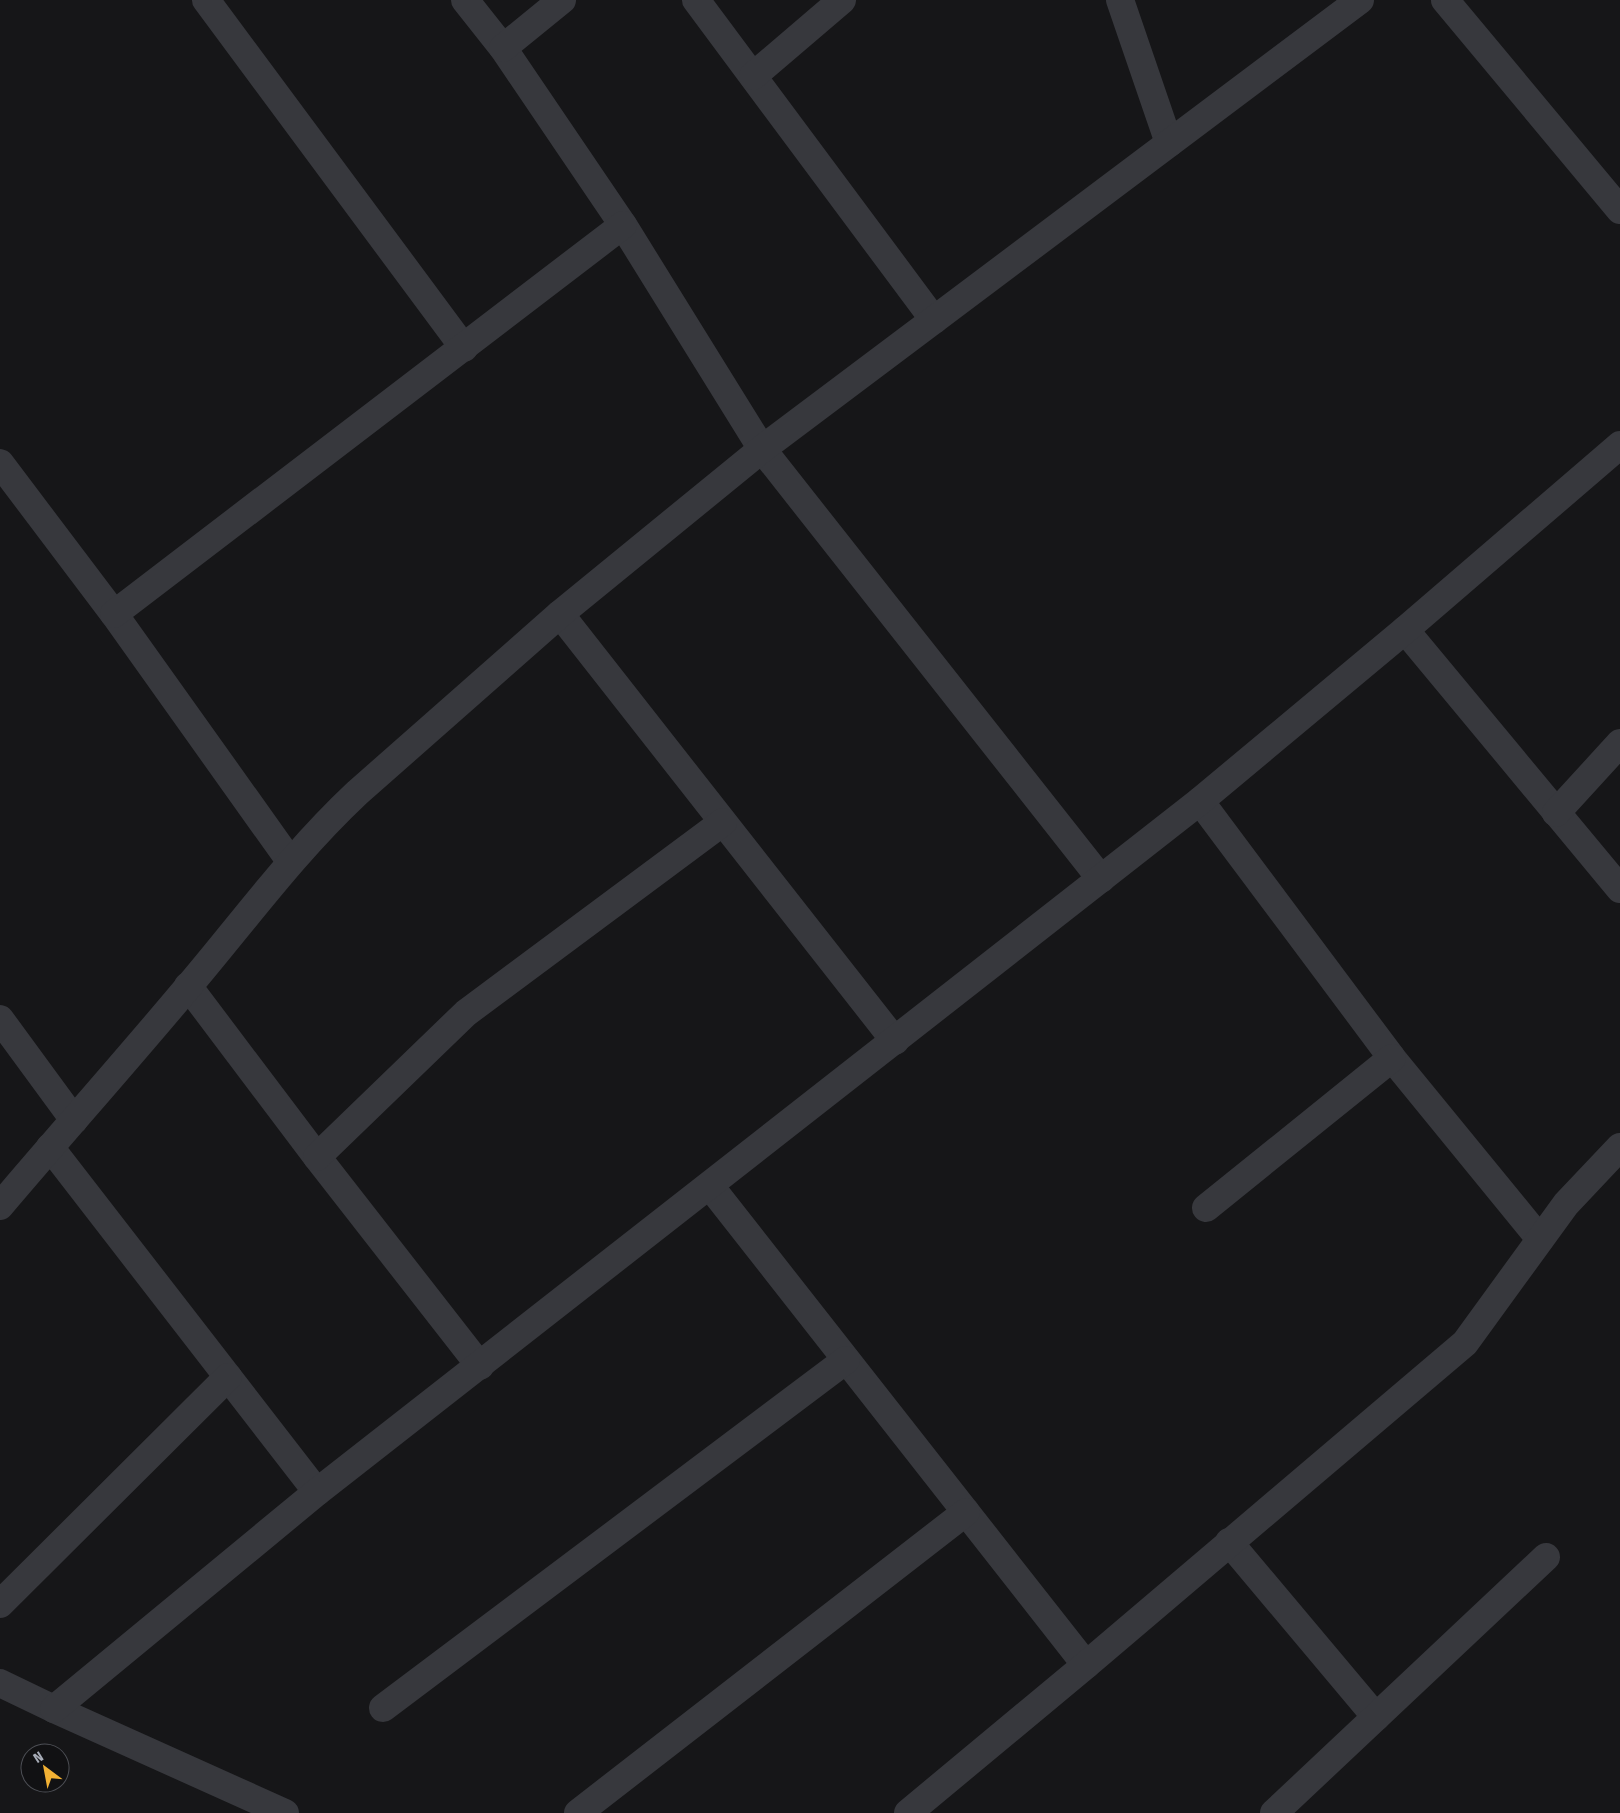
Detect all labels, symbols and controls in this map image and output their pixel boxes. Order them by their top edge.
north arrow [20,1743,70,1793]
text: N [30,1748,46,1767]

